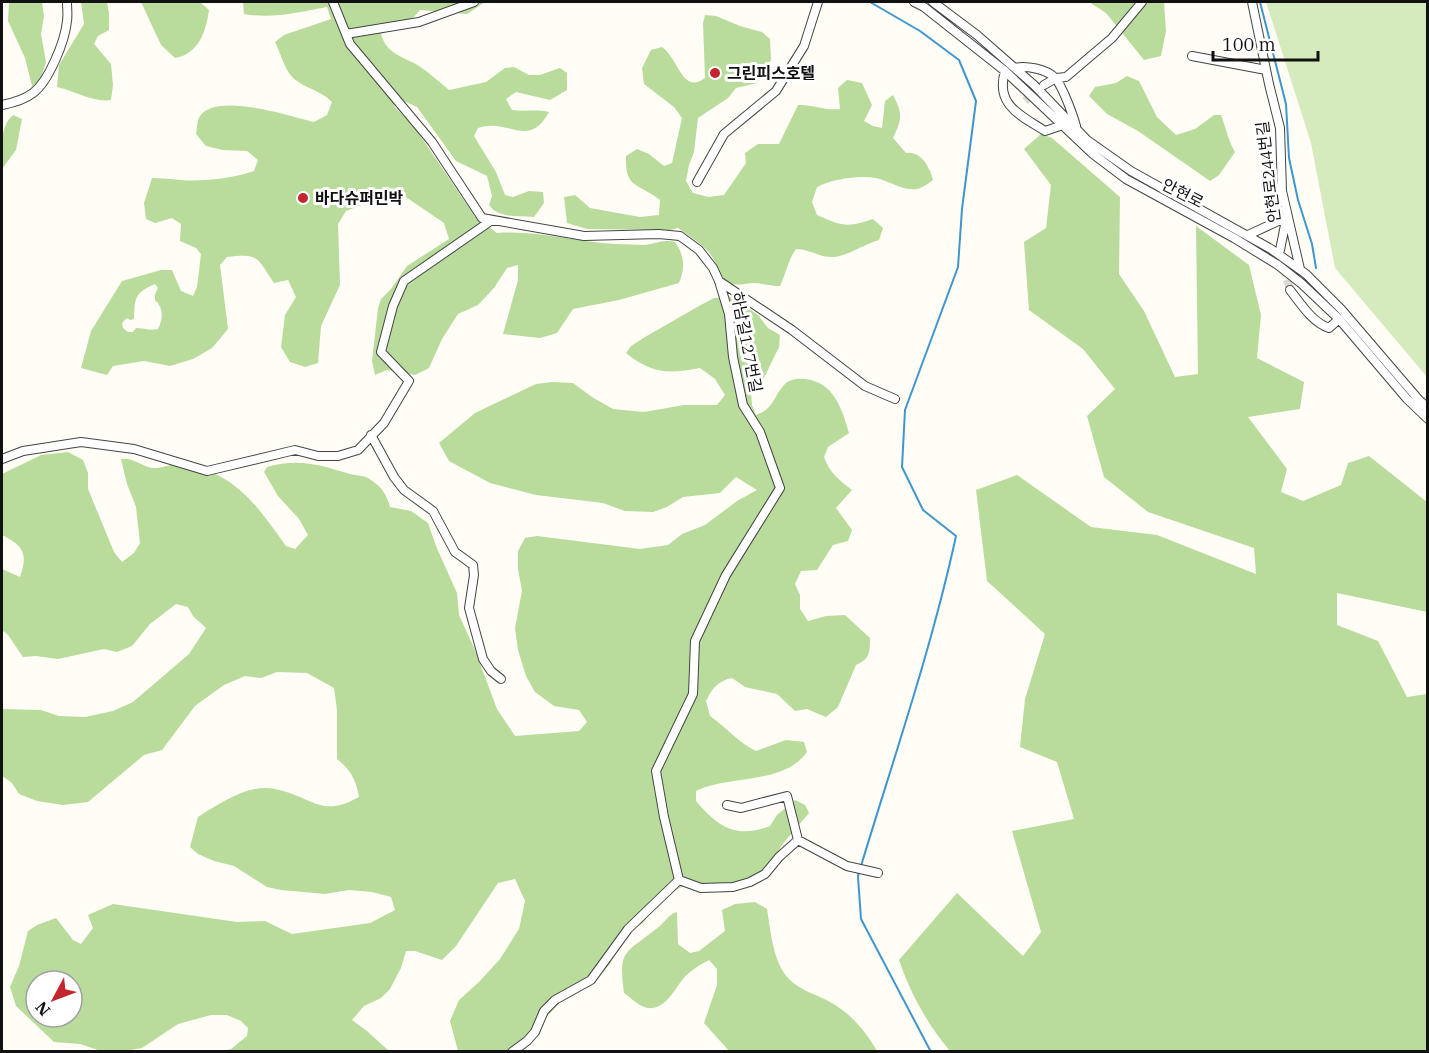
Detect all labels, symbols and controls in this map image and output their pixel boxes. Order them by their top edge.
scale bar [1213,24,1318,62]
text: 100 m [1222,33,1276,56]
place label: 그린피스호텔 [727,63,815,83]
marker: 그린피스호텔 [708,66,722,80]
street label: 안현로244번길 [1252,120,1284,224]
street label: 안현로 [1159,174,1207,212]
place label: 바다슈퍼민박 [315,188,404,208]
marker: 바다슈퍼민박 [296,191,310,205]
street label: 하남길127번길 [727,290,767,394]
north arrow [24,969,84,1029]
text: N [31,998,54,1020]

